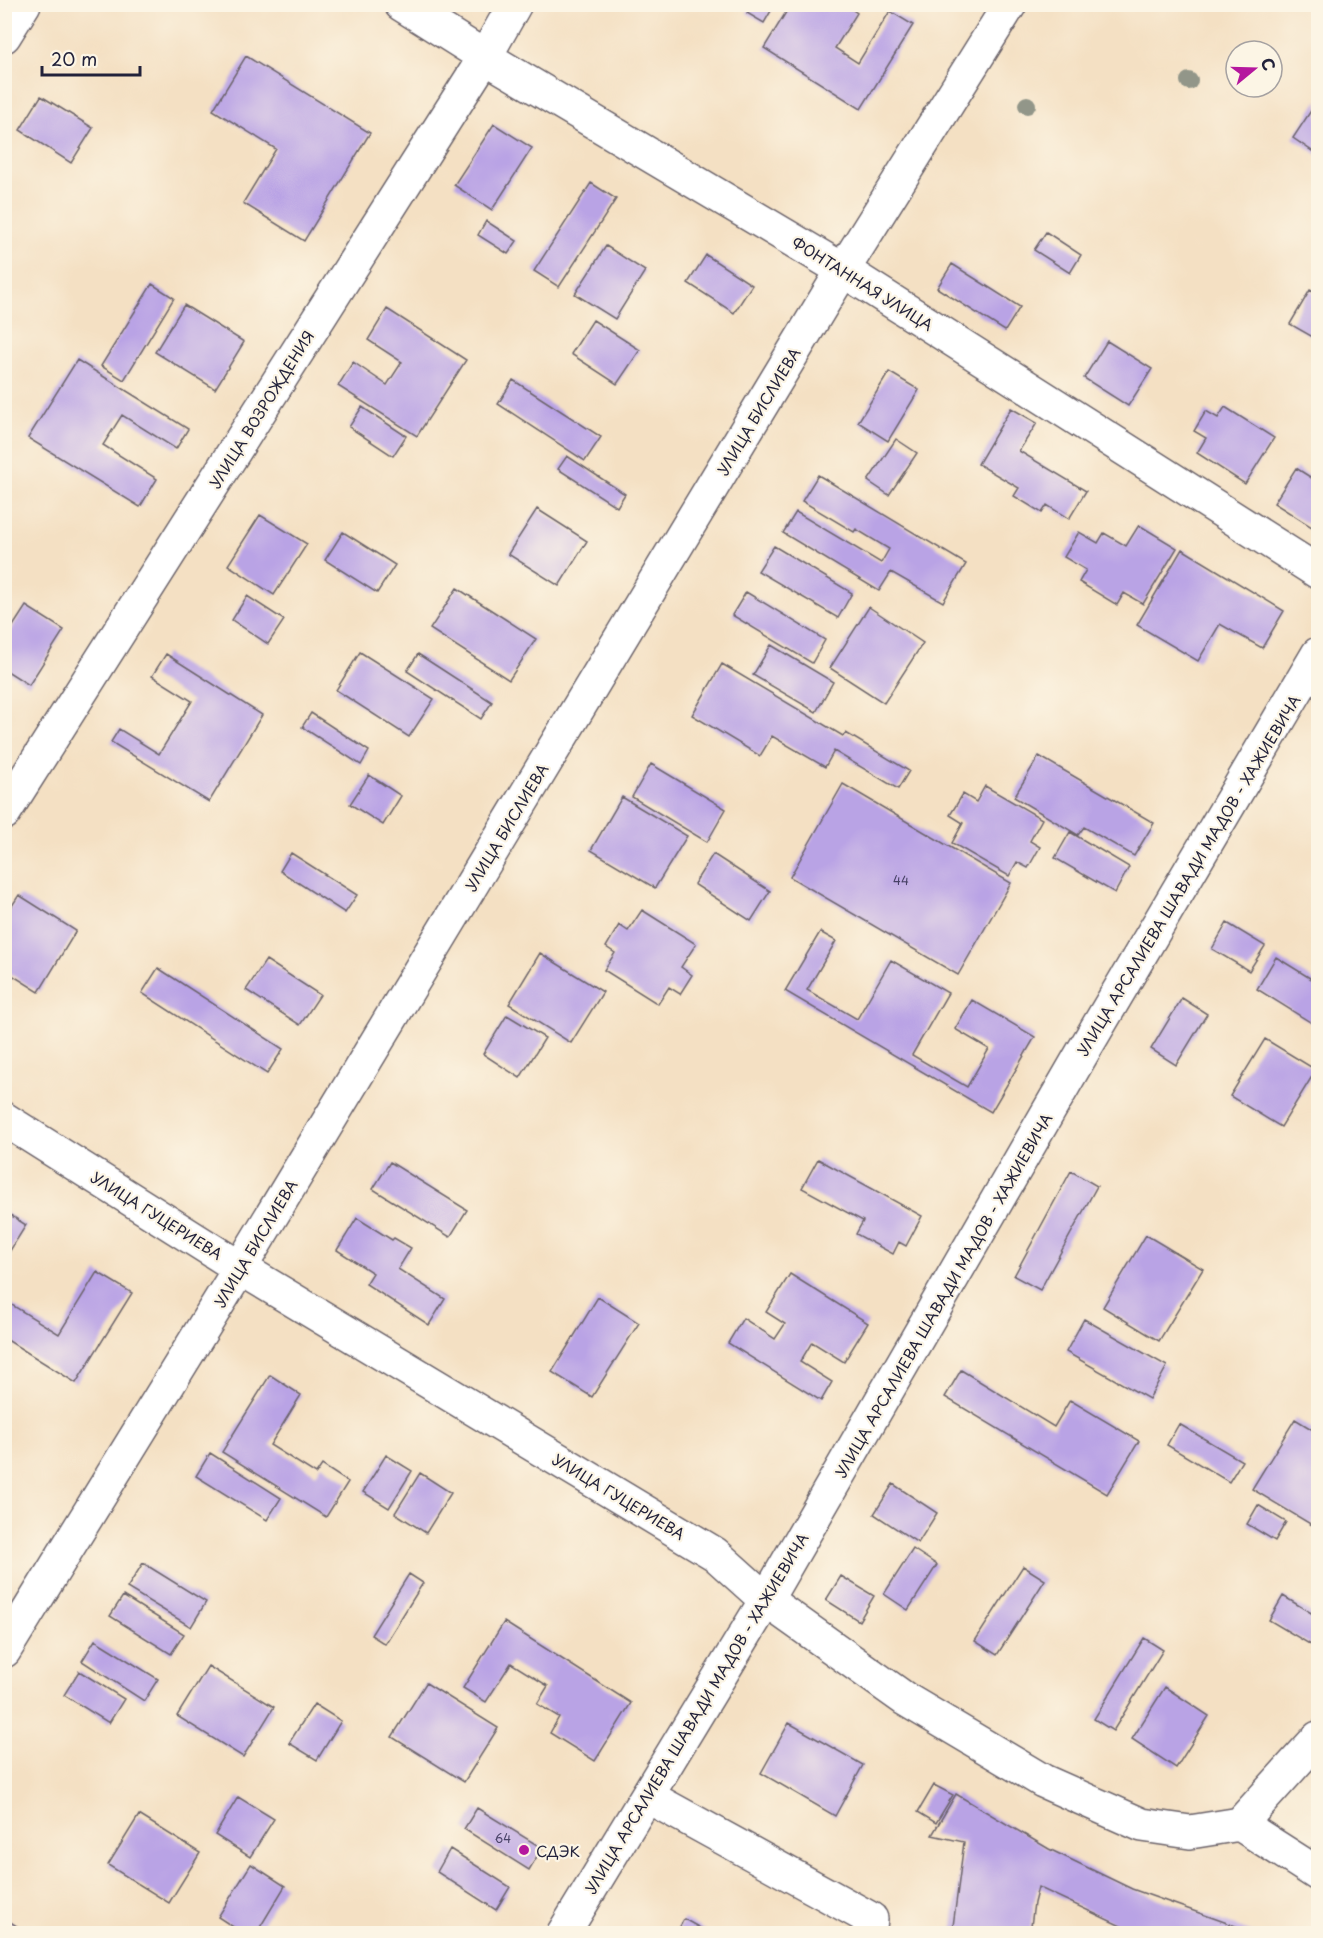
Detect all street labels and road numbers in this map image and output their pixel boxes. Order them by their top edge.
street label: ФОНТАННАЯ УЛИЦА [788,230,938,336]
street label: УЛИЦА ВОЗРОЖДЕНИЯ [203,326,319,492]
street label: УЛИЦА БИСЛИЕВА [711,343,805,479]
street label: УЛИЦА АРСАЛИЕВА ШАВАДИ МАДОВ - ХАЖИЕВИЧА [1071,690,1305,1060]
street label: УЛИЦА БИСЛИЕВА [459,759,553,895]
street label: УЛИЦА АРСАЛИЕВА ШАВАДИ МАДОВ - ХАЖИЕВИЧА [829,1108,1057,1481]
street label: УЛИЦА ГУЦЕРИЕВА [87,1165,227,1265]
street label: УЛИЦА БИСЛИЕВА [208,1175,302,1311]
street label: УЛИЦА ГУЦЕРИЕВА [548,1447,690,1545]
street label: УЛИЦА АРСАЛИЕВА ШАВАДИ МАДОВ - ХАЖИЕВИЧА [579,1528,813,1898]

